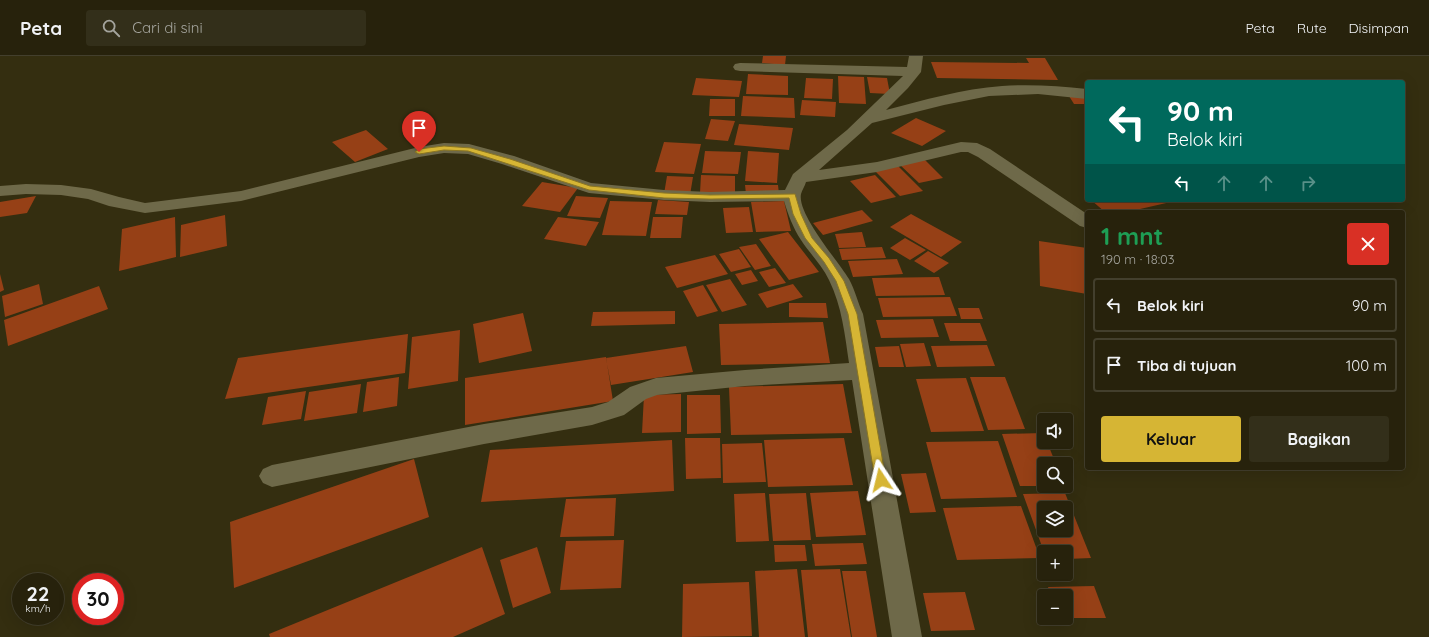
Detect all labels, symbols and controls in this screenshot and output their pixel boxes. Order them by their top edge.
search box [86,10,366,46]
text: Peta [20,16,62,40]
icon: search [100,17,122,39]
text: Cari di sini [132,18,203,37]
text: Peta [1245,19,1275,37]
text: Rute [1297,19,1327,37]
text: Disimpan [1349,19,1409,37]
text: 90 m [1167,93,1234,128]
icon: left [1101,96,1153,148]
pin [402,111,436,152]
icon: arrive [408,117,430,139]
text: Belok kiri [1167,128,1243,151]
icon: left [1171,172,1193,194]
icon: ahead [1213,172,1235,194]
icon: ahead [1255,172,1277,194]
icon: right [1297,172,1319,194]
text: 1 mnt [1101,221,1163,251]
button: close [1347,223,1389,265]
text: 190 m · 18:03 [1101,251,1175,267]
icon: left [1103,294,1125,316]
text: Belok kiri [1137,296,1204,315]
text: 90 m [1352,296,1387,315]
icon: arrive [1103,354,1125,376]
text: Tiba di tujuan [1137,356,1236,375]
text: 100 m [1346,356,1387,375]
map controls [1037,413,1073,625]
button: sound [1037,413,1073,449]
button: Keluar [1101,416,1241,462]
button: Bagikan [1249,416,1389,462]
button: search [1037,457,1073,493]
position arrow [860,459,902,501]
button: layers [1037,501,1073,537]
button: + [1037,545,1073,581]
speed limit sign: 30 [72,573,124,625]
text: 22 [27,581,49,606]
button: − [1037,589,1073,625]
text: km/h [25,602,51,615]

